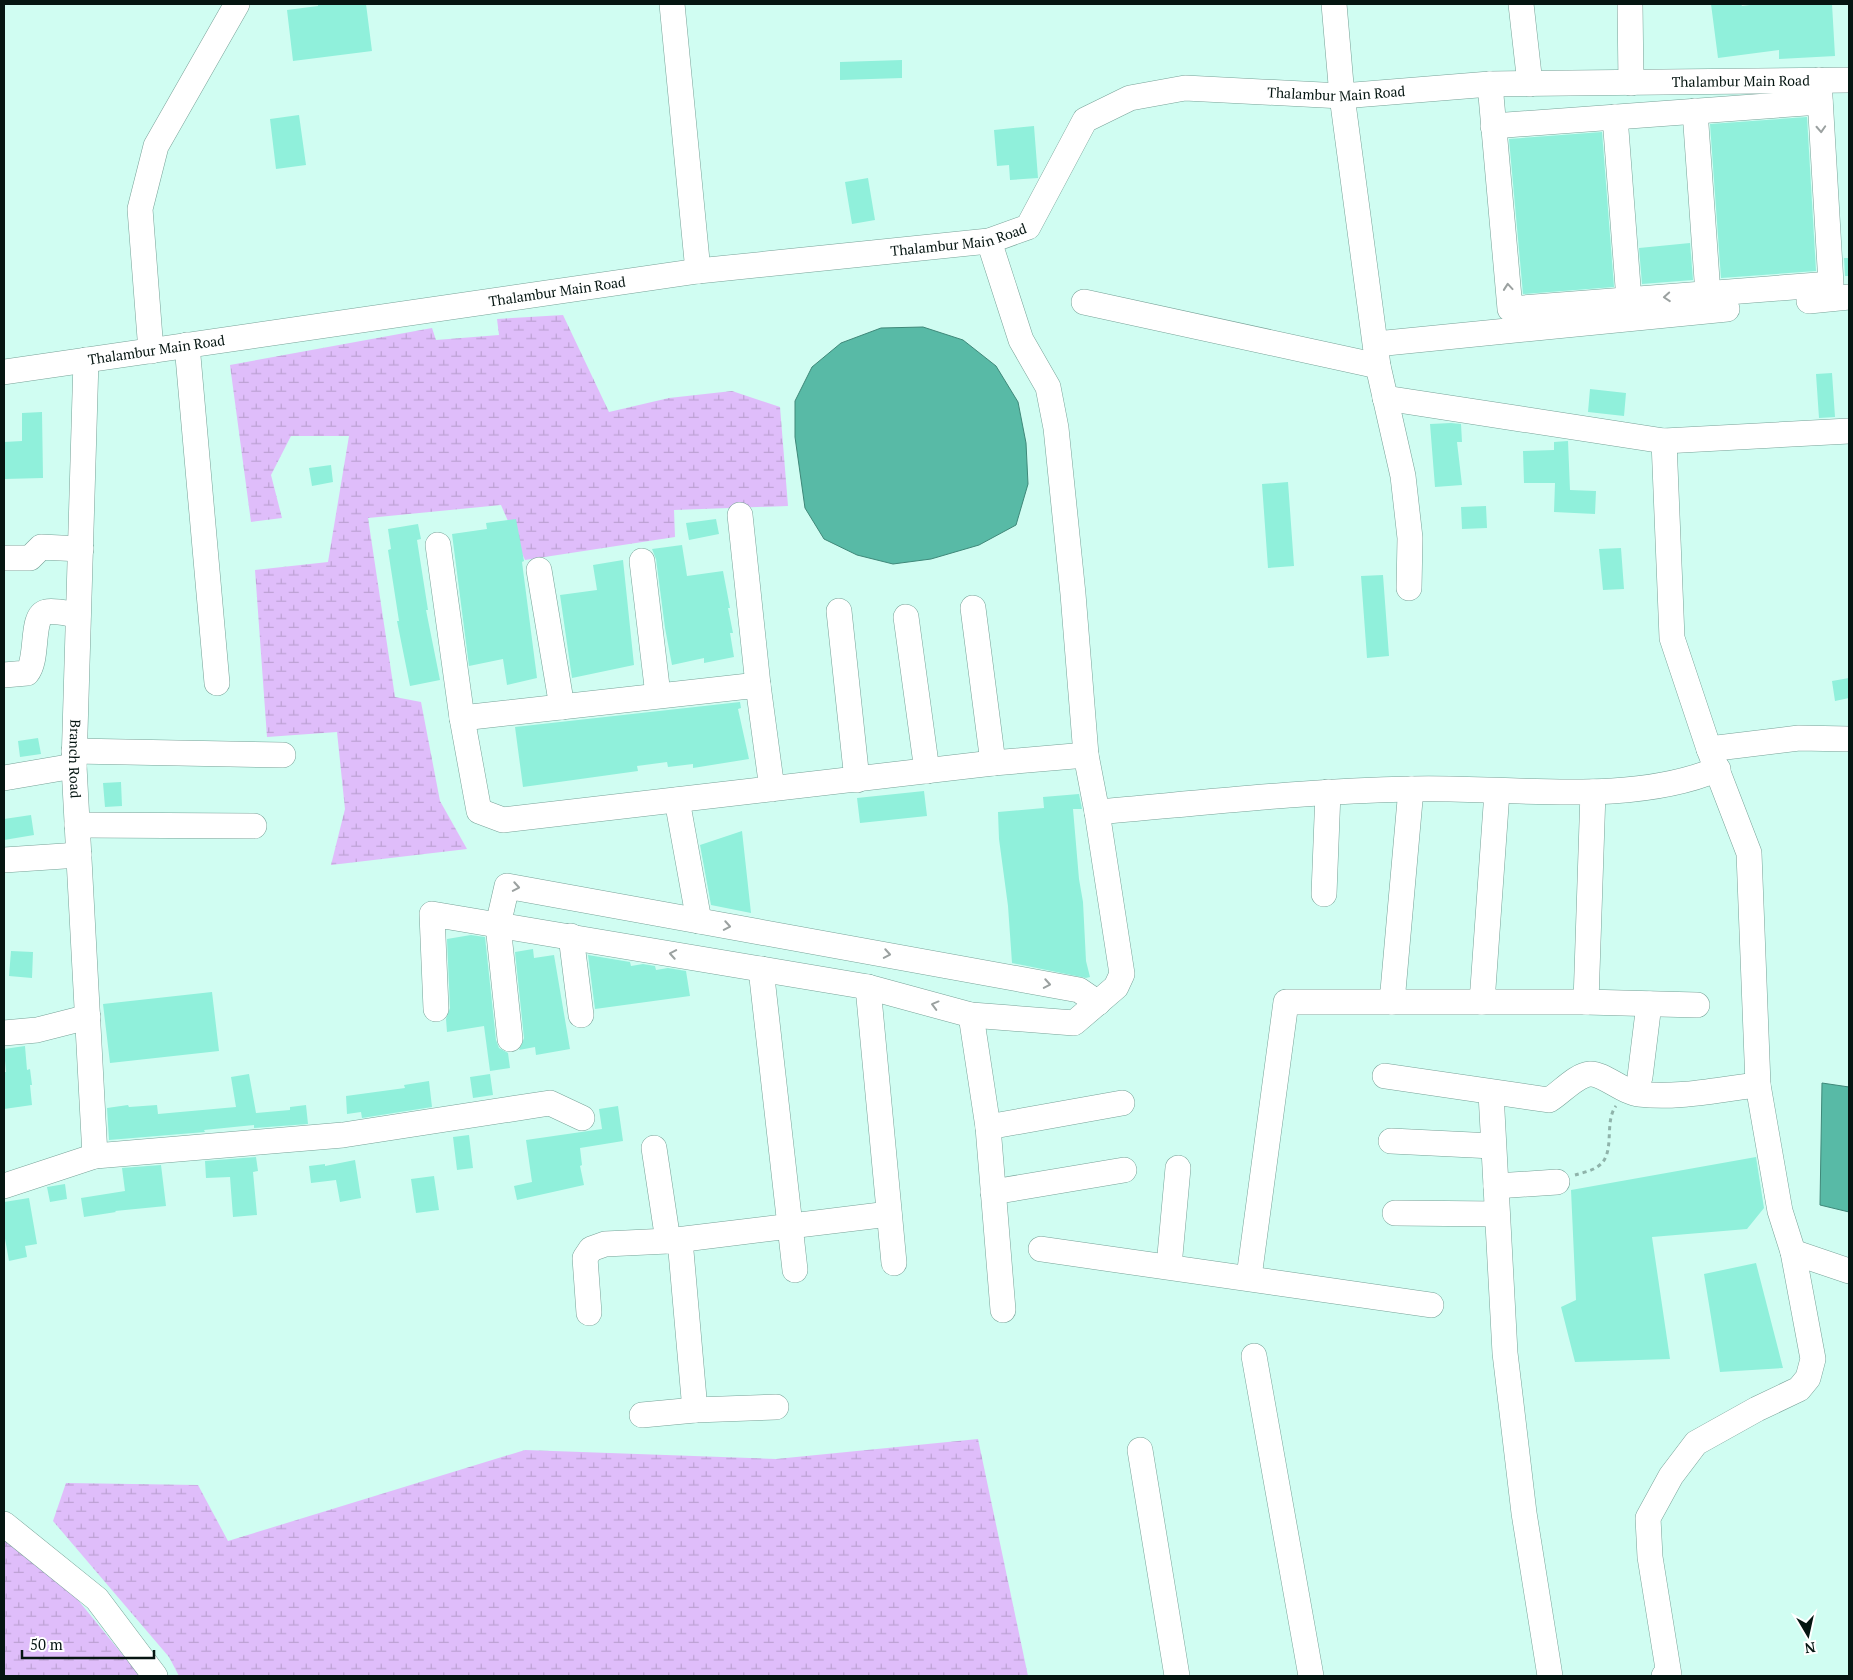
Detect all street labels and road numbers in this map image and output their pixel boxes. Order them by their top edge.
street label: Thalambur Main Road [1672,70,1810,91]
street label: Thalambur Main Road [1267,81,1406,105]
street label: Thalambur Main Road [890,218,1029,260]
street label: Thalambur Main Road [487,272,627,310]
street label: Thalambur Main Road [87,330,226,369]
street label: Branch Road [65,719,86,799]

